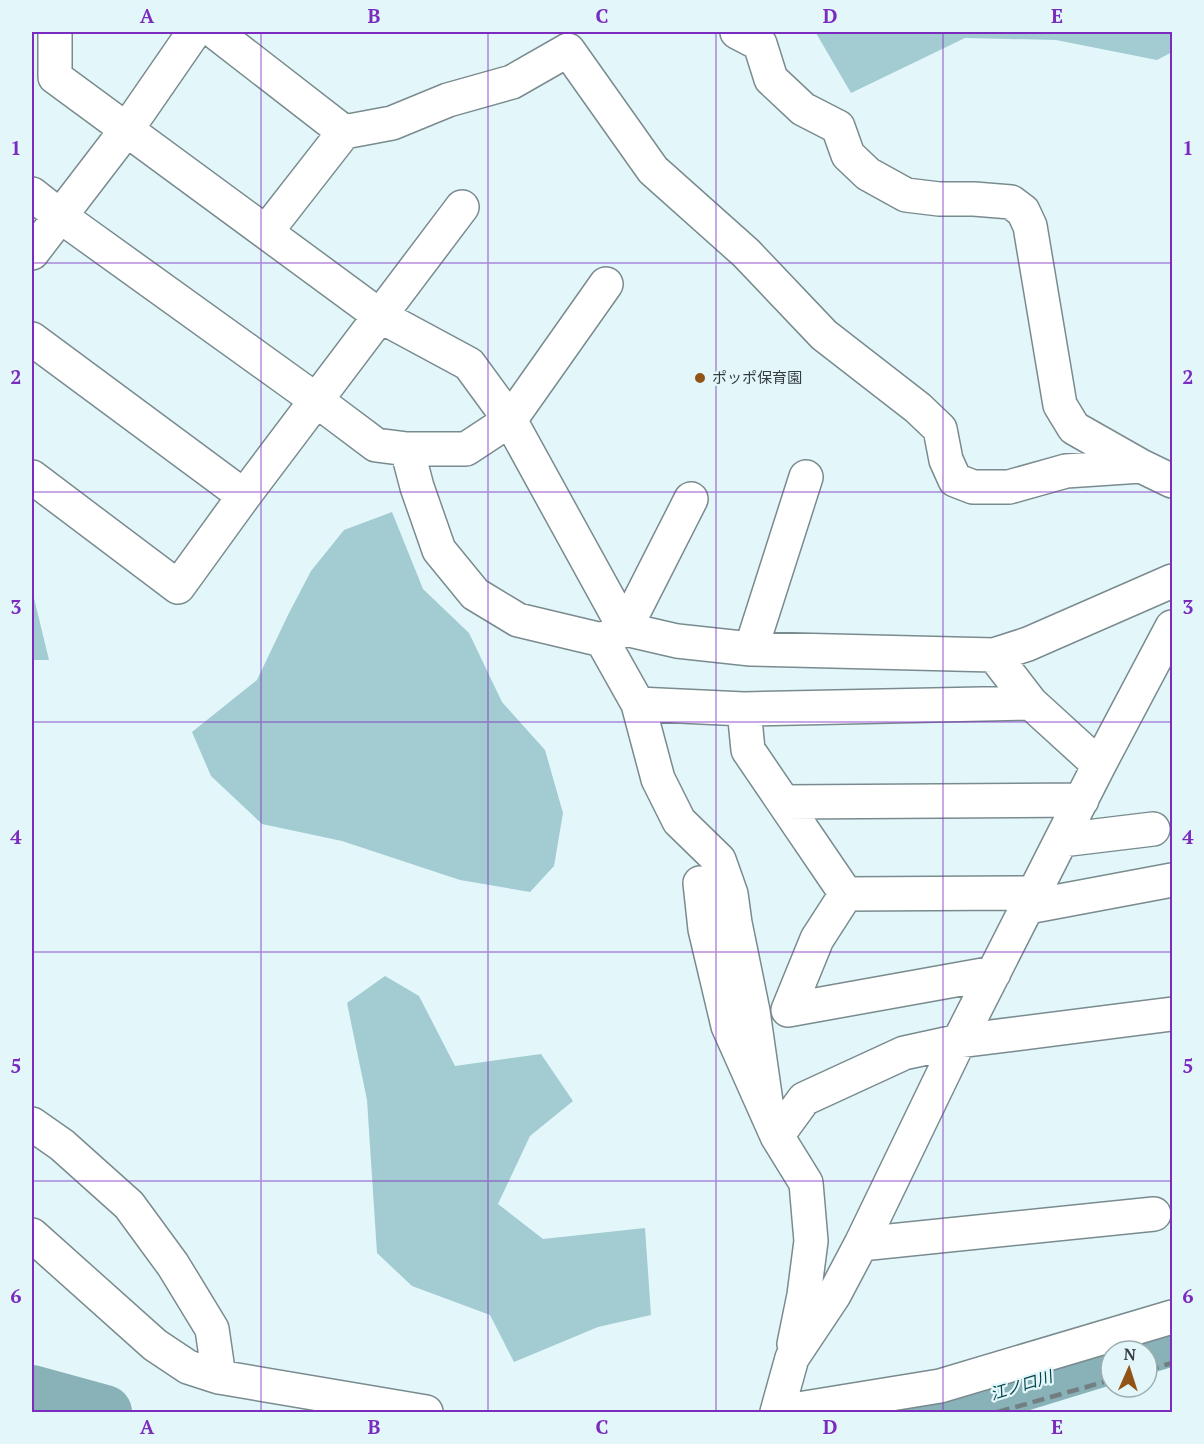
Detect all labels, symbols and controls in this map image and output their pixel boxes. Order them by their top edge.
text: A [140,2,155,29]
text: B [368,2,381,29]
text: C [595,2,609,29]
text: D [823,2,837,29]
text: E [1051,2,1063,29]
text: 1 [10,134,22,161]
text: 1 [1182,134,1194,161]
text: 2 [10,363,22,390]
text: 2 [1182,363,1194,390]
place label: ポッポ保育園 [712,367,802,387]
marker: ポッポ保育園 [693,371,707,385]
text: 3 [10,593,22,620]
text: 3 [1182,593,1194,620]
text: 4 [10,823,22,850]
text: 4 [1182,823,1194,850]
text: 5 [10,1052,22,1079]
text: 5 [1182,1052,1194,1079]
text: 6 [10,1282,22,1309]
text: 6 [1182,1282,1194,1309]
north arrow [1099,1339,1159,1399]
text: N [1123,1343,1136,1365]
water label: 江ノ口川 [987,1365,1057,1405]
text: A [140,1413,155,1440]
text: B [368,1413,381,1440]
text: C [595,1413,609,1440]
text: D [823,1413,837,1440]
text: E [1051,1413,1063,1440]

